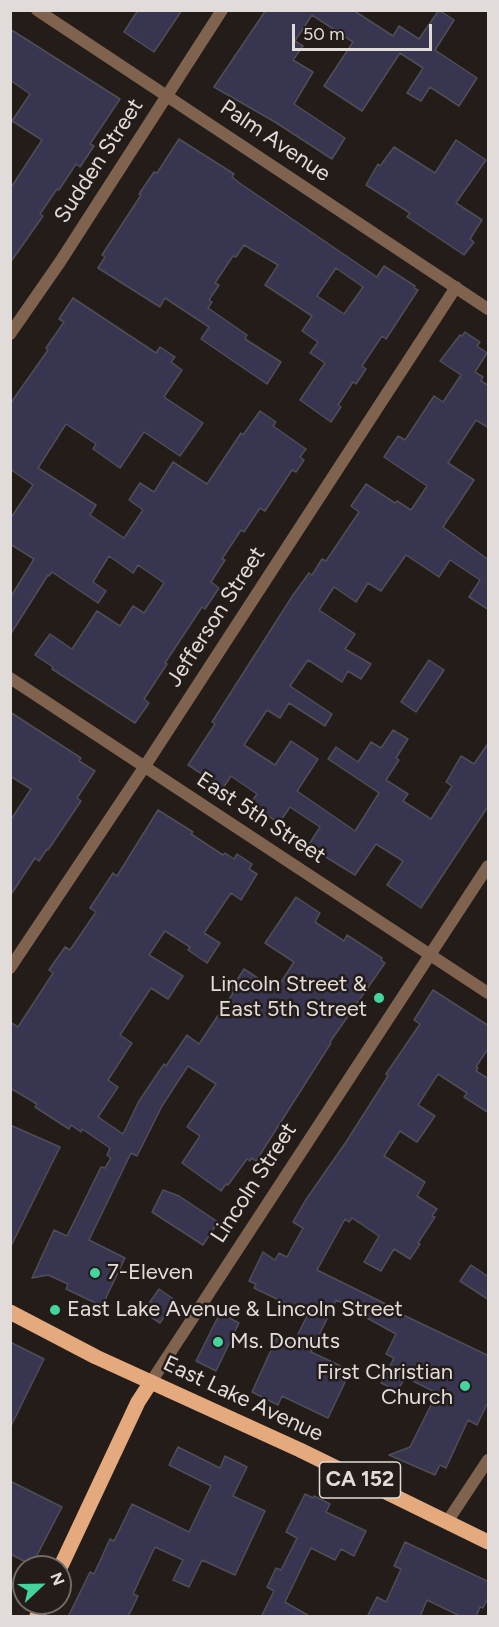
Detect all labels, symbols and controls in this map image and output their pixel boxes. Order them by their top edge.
scale bar [295,12,434,50]
text: 50 m [303,23,345,45]
street label: Sudden Street [49,94,149,228]
street label: Palm Avenue [215,95,335,187]
street label: Jefferson Street [161,542,271,692]
street label: East 5th Street [192,766,330,870]
place label: Lincoln Street & East 5th Street [210,972,367,1023]
marker: Lincoln Street & East 5th Street [372,991,386,1005]
street label: Lincoln Street [205,1118,303,1248]
place label: 7-Eleven [107,1260,193,1286]
marker: 7-Eleven [88,1266,102,1280]
place label: East Lake Avenue & Lincoln Street [67,1297,403,1323]
marker: East Lake Avenue & Lincoln Street [48,1303,62,1317]
place label: Ms. Donuts [230,1329,340,1355]
marker: Ms. Donuts [211,1335,225,1349]
street label: East Lake Avenue [159,1350,327,1448]
place label: First Christian Church [317,1360,453,1412]
marker: First Christian Church [458,1379,472,1393]
road number: CA 152 [320,1462,400,1498]
north arrow [12,1555,72,1615]
text: N [46,1570,68,1588]

